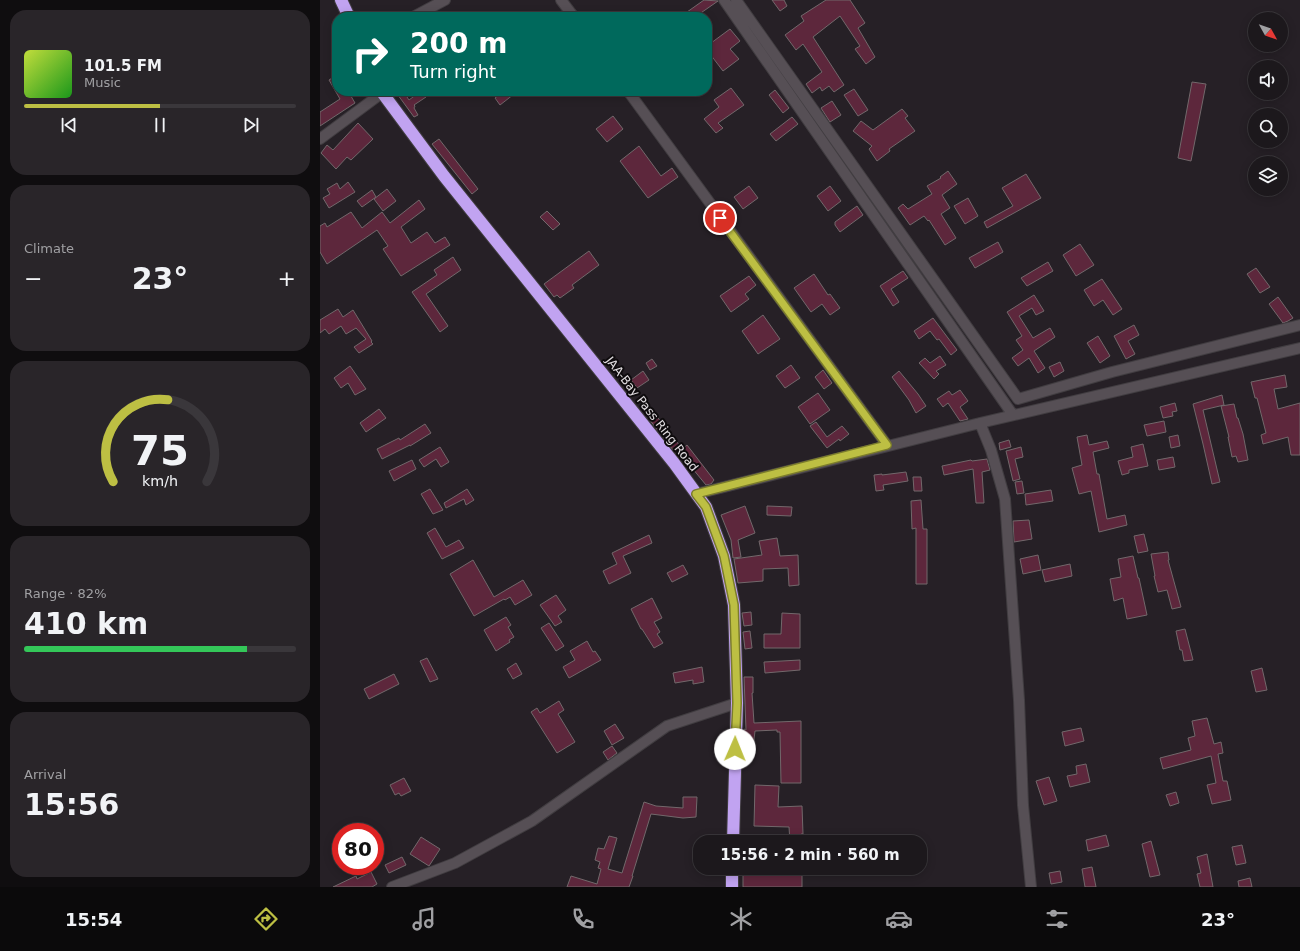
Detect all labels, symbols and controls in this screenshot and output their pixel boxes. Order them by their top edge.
north arrow [1248,12,1288,52]
map controls [1248,12,1288,196]
text: 200 m [410,27,507,60]
icon: right [344,28,396,80]
text: 101.5 FM [84,57,162,75]
button: sound [1248,60,1288,100]
text: Turn right [410,61,496,82]
text: Music [84,75,121,90]
button: search [1248,108,1288,148]
icon: previous [58,114,80,136]
icon: pause [149,114,171,136]
icon: next [240,114,262,136]
button: layers [1248,156,1288,196]
pin [703,201,737,235]
icon: arrive [709,207,731,229]
text: Climate [24,241,74,256]
text: 23° [132,261,188,296]
text: − [24,266,42,291]
text: + [278,266,296,291]
street label: JAA-Bay Pass Ring Road [602,353,701,474]
text: 75 [131,425,189,474]
text: km/h [142,472,178,488]
text: Range · 82% [24,586,107,601]
text: 410 km [24,606,148,641]
position arrow [714,728,756,770]
text: Arrival [24,767,66,782]
text: 15:56 [24,787,120,822]
speed limit sign: 80 [332,823,384,875]
text: 15:56 · 2 min · 560 m [720,846,900,864]
icon: directions [252,905,280,933]
icon: music [410,905,438,933]
icon: phone [569,905,597,933]
icon: climate [727,905,755,933]
icon: car [885,905,913,933]
icon: filters [1043,905,1071,933]
text: 15:54 [65,909,122,930]
text: 23° [1201,909,1235,930]

